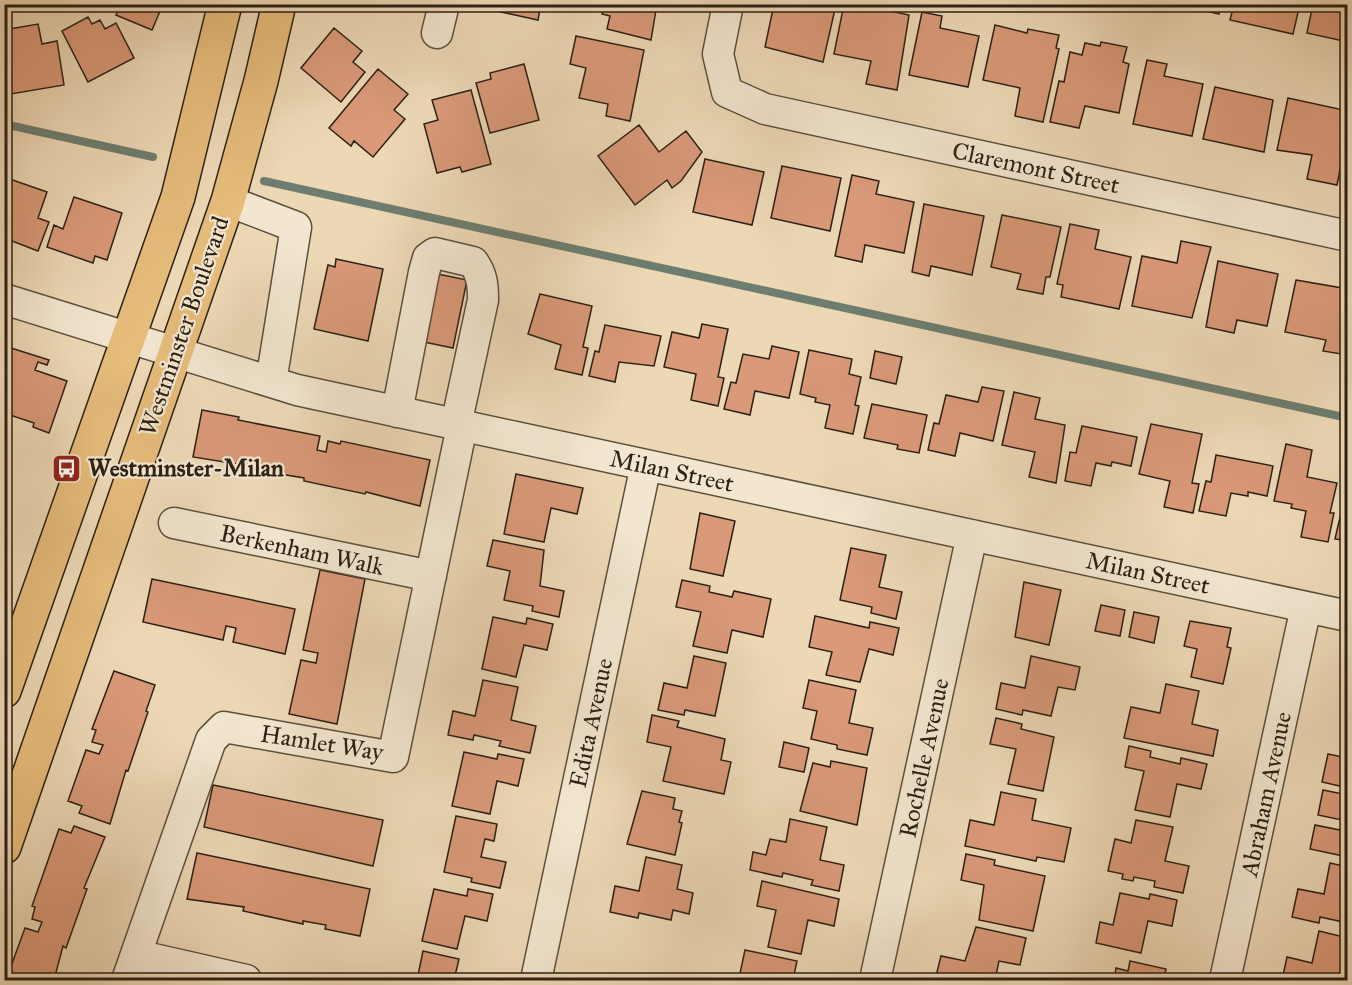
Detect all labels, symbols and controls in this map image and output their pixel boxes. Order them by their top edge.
street label: Claremont Street [950,136,1123,200]
street label: Westminster Boulevard [132,212,236,440]
street label: Milan Street [607,443,737,499]
bus stop icon: Westminster-Milan [51,452,83,484]
place label: Westminster-Milan [88,453,284,483]
street label: Berkenham Walk [217,518,388,582]
street label: Milan Street [1083,545,1213,601]
street label: Edita Avenue [563,656,619,790]
street label: Rochelle Avenue [892,675,956,841]
street label: Abraham Avenue [1234,709,1298,880]
street label: Hamlet Way [258,718,386,768]

